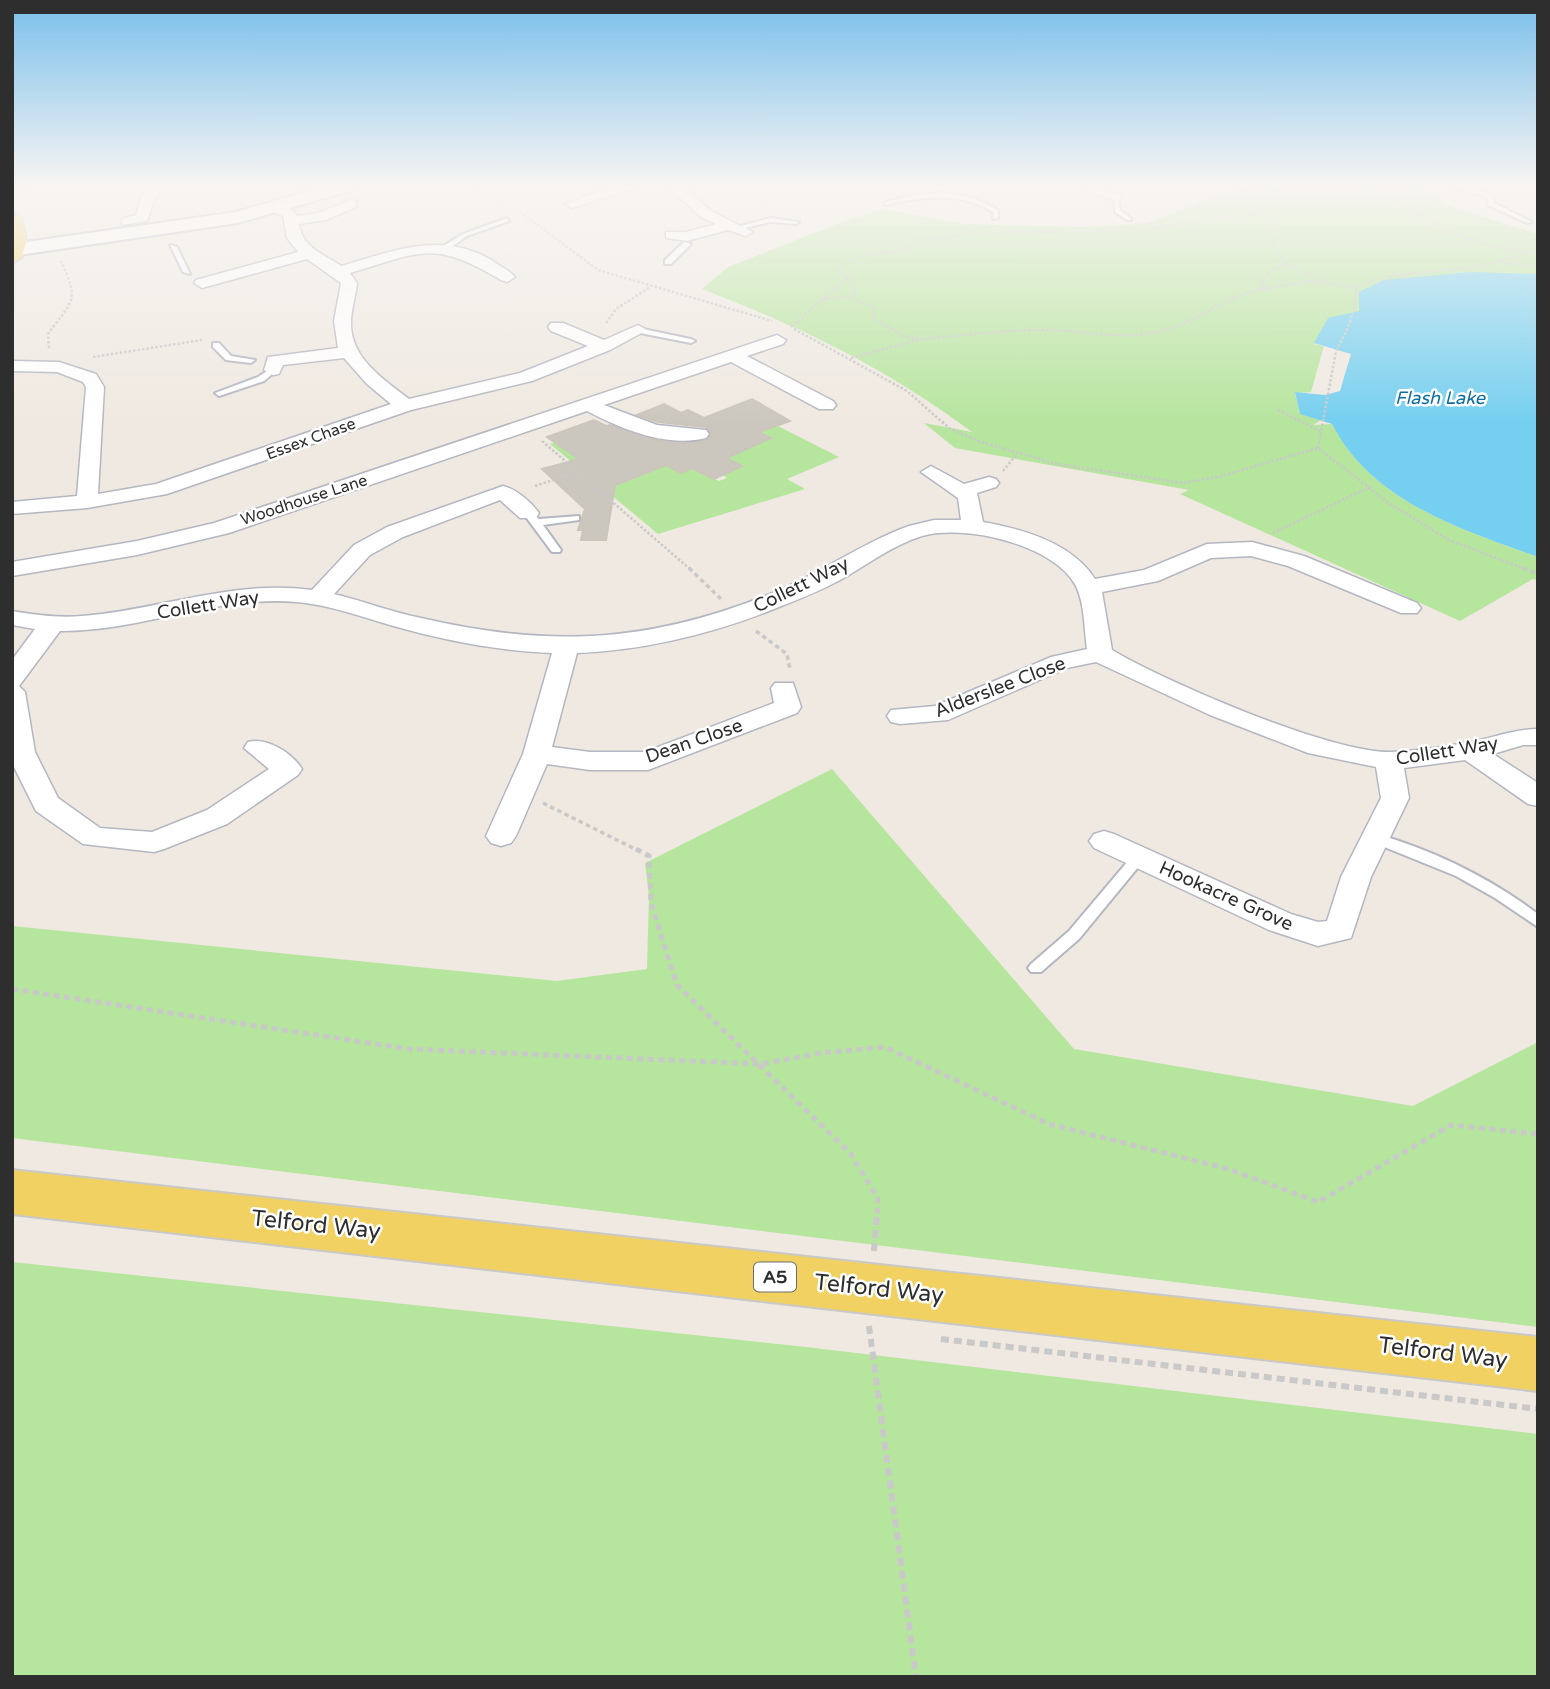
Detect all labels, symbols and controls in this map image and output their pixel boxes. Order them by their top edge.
water label: Flash Lake [1395,387,1486,409]
street label: Essex Chase [263,414,359,464]
street label: Woodhouse Lane [238,470,370,530]
street label: Collett Way [750,552,852,618]
street label: Collett Way [155,586,261,624]
street label: Alderslee Close [931,652,1069,722]
street label: Dean Close [643,714,745,768]
street label: Collett Way [1394,732,1500,770]
street label: Hookacre Grove [1156,857,1296,935]
street label: Telford Way [250,1204,382,1246]
road number: A5 [754,1262,796,1292]
street label: Telford Way [813,1268,945,1310]
street label: Telford Way [1377,1331,1509,1375]

